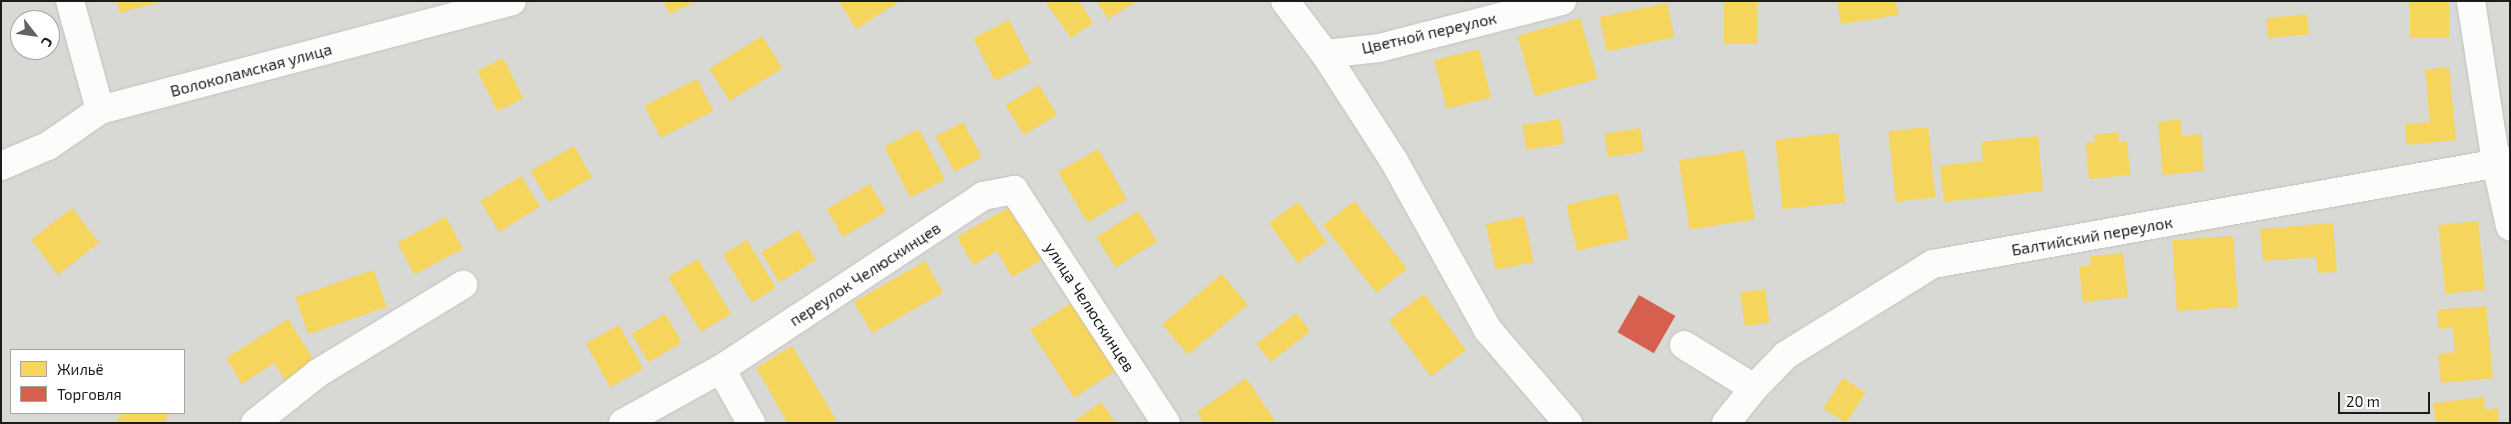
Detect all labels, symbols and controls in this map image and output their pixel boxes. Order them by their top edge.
street label: Цветной переулок [1360,8,1498,58]
north arrow [10,10,60,60]
text: С [38,34,57,50]
street label: Волоколамская улица [168,39,334,101]
street label: Балтийский переулок [2010,212,2174,260]
street label: переулок Челюскинцев [786,218,944,330]
street label: улица Челюскинцев [1041,239,1139,375]
legend [10,349,185,414]
text: Жильё [57,360,104,378]
scale bar [2341,382,2434,414]
text: Торговля [57,385,122,403]
text: 20 m [2346,392,2380,410]

